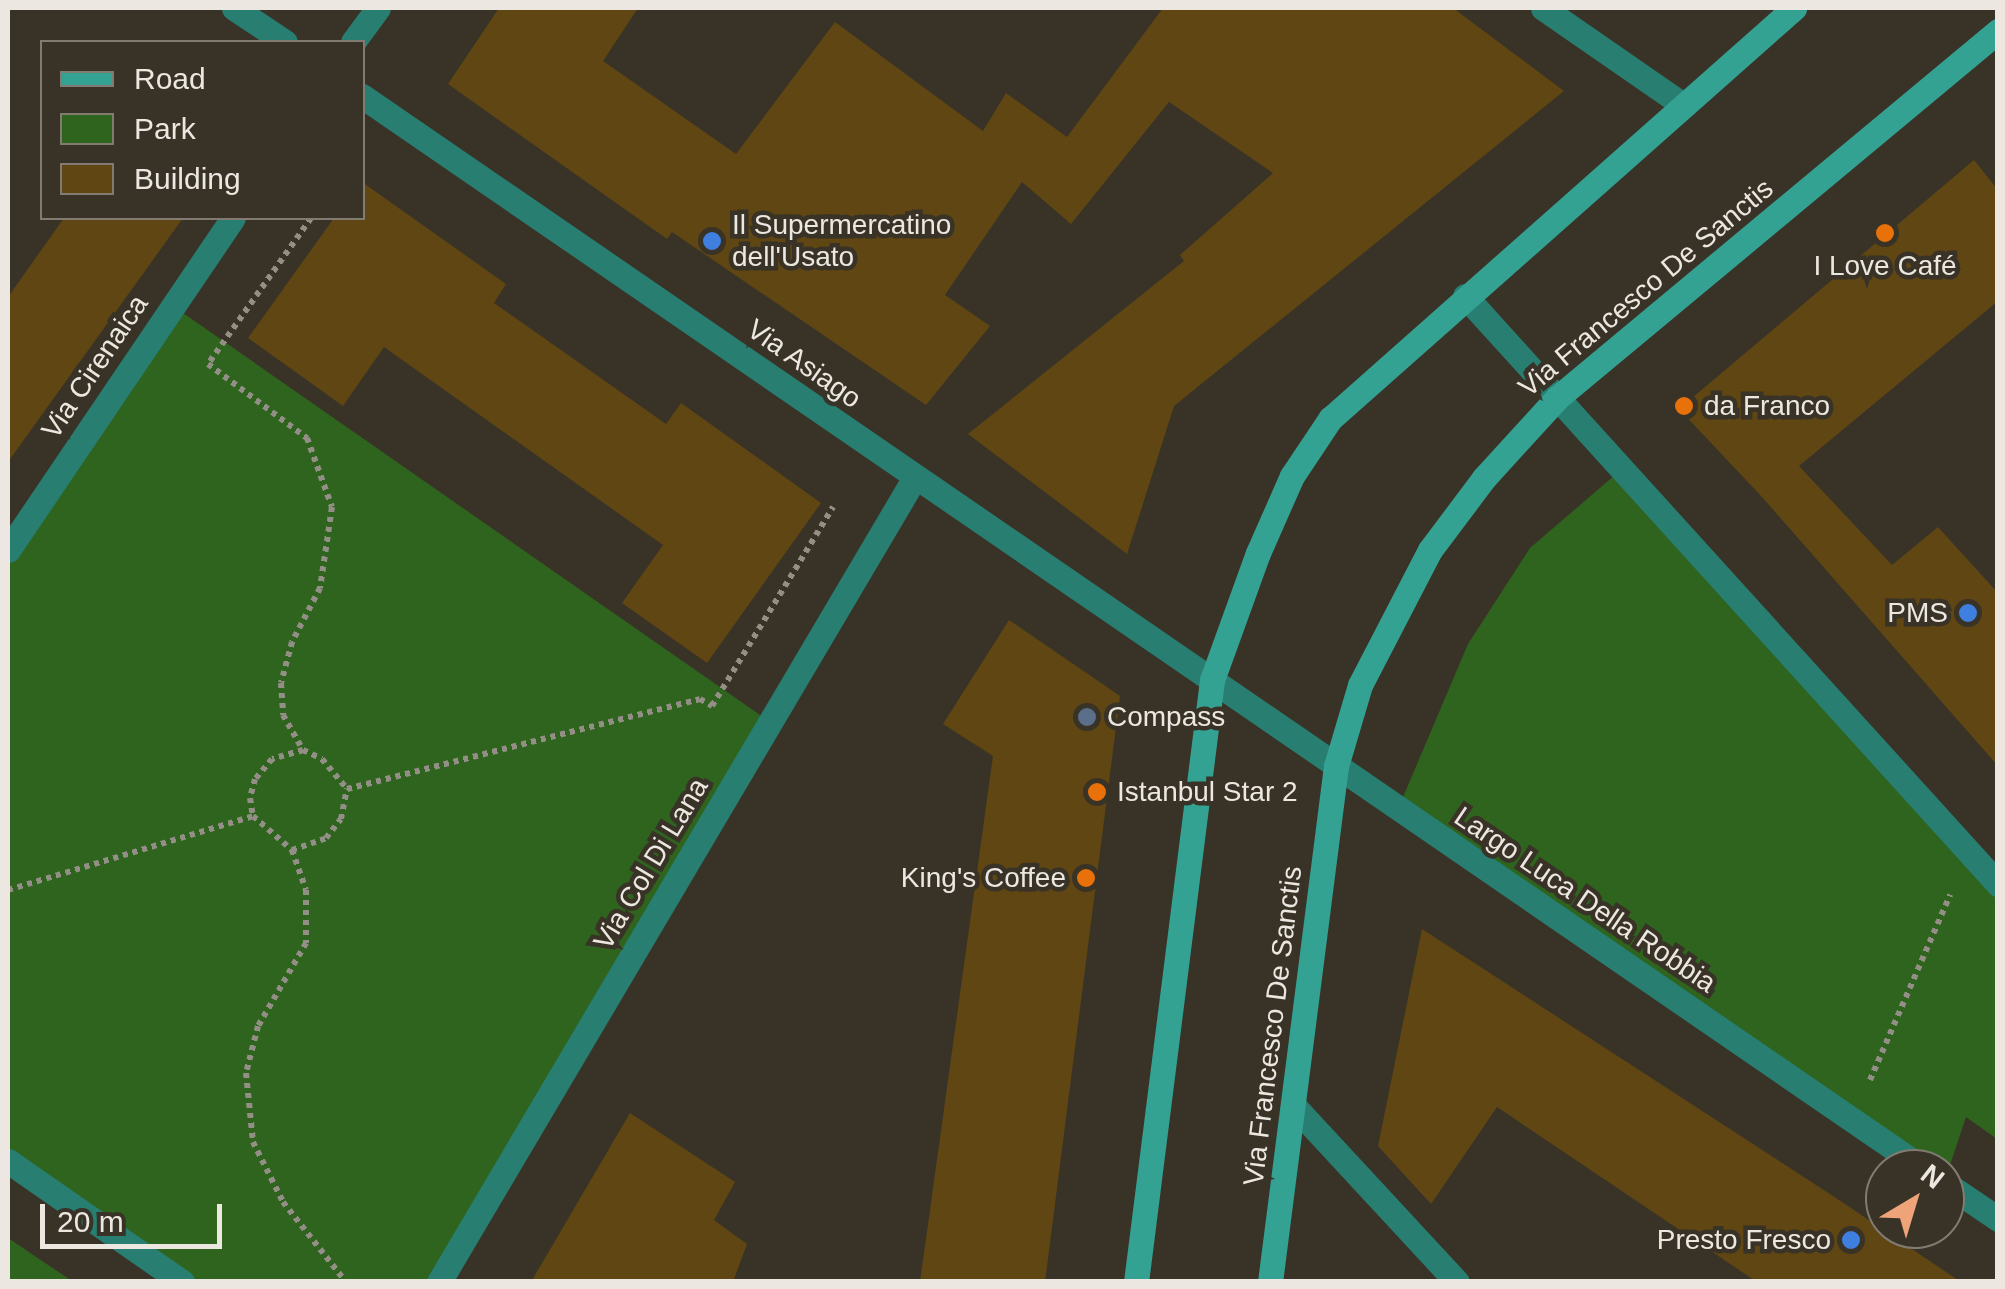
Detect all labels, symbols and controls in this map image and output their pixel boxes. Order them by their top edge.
legend [40,40,365,220]
text: Road [134,62,206,95]
text: Park [134,112,196,145]
text: Building [134,162,241,195]
street label: Via Francesco De Sanctis [1512,172,1780,404]
place label: Il Supermercatino dell'Usato [732,208,951,274]
marker: I Love Café [1874,222,1896,244]
marker: Il Supermercatino dell'Usato [701,230,723,252]
place label: I Love Café [1813,249,1957,283]
street label: Via Cirenaica [35,289,155,445]
street label: Via Asiago [740,312,868,416]
place label: da Franco [1704,389,1830,423]
marker: da Franco [1673,395,1695,417]
place label: PMS [1887,596,1948,630]
marker: PMS [1957,602,1979,624]
place label: Compass [1107,700,1225,734]
marker: Compass [1076,706,1098,728]
street label: Via Col Di Lana [587,772,715,956]
place label: Istanbul Star 2 [1117,775,1298,809]
marker: Istanbul Star 2 [1086,781,1108,803]
street label: Largo Luca Della Robbia [1448,800,1722,1000]
place label: King's Coffee [901,861,1066,895]
street label: Via Francesco De Sanctis [1237,864,1309,1188]
marker: King's Coffee [1075,867,1097,889]
north arrow [1865,1149,1965,1249]
text: N [1915,1158,1950,1195]
scale bar [45,1184,228,1246]
text: 20 m [57,1205,124,1238]
place label: Presto Fresco [1657,1223,1831,1257]
marker: Presto Fresco [1840,1229,1862,1251]

